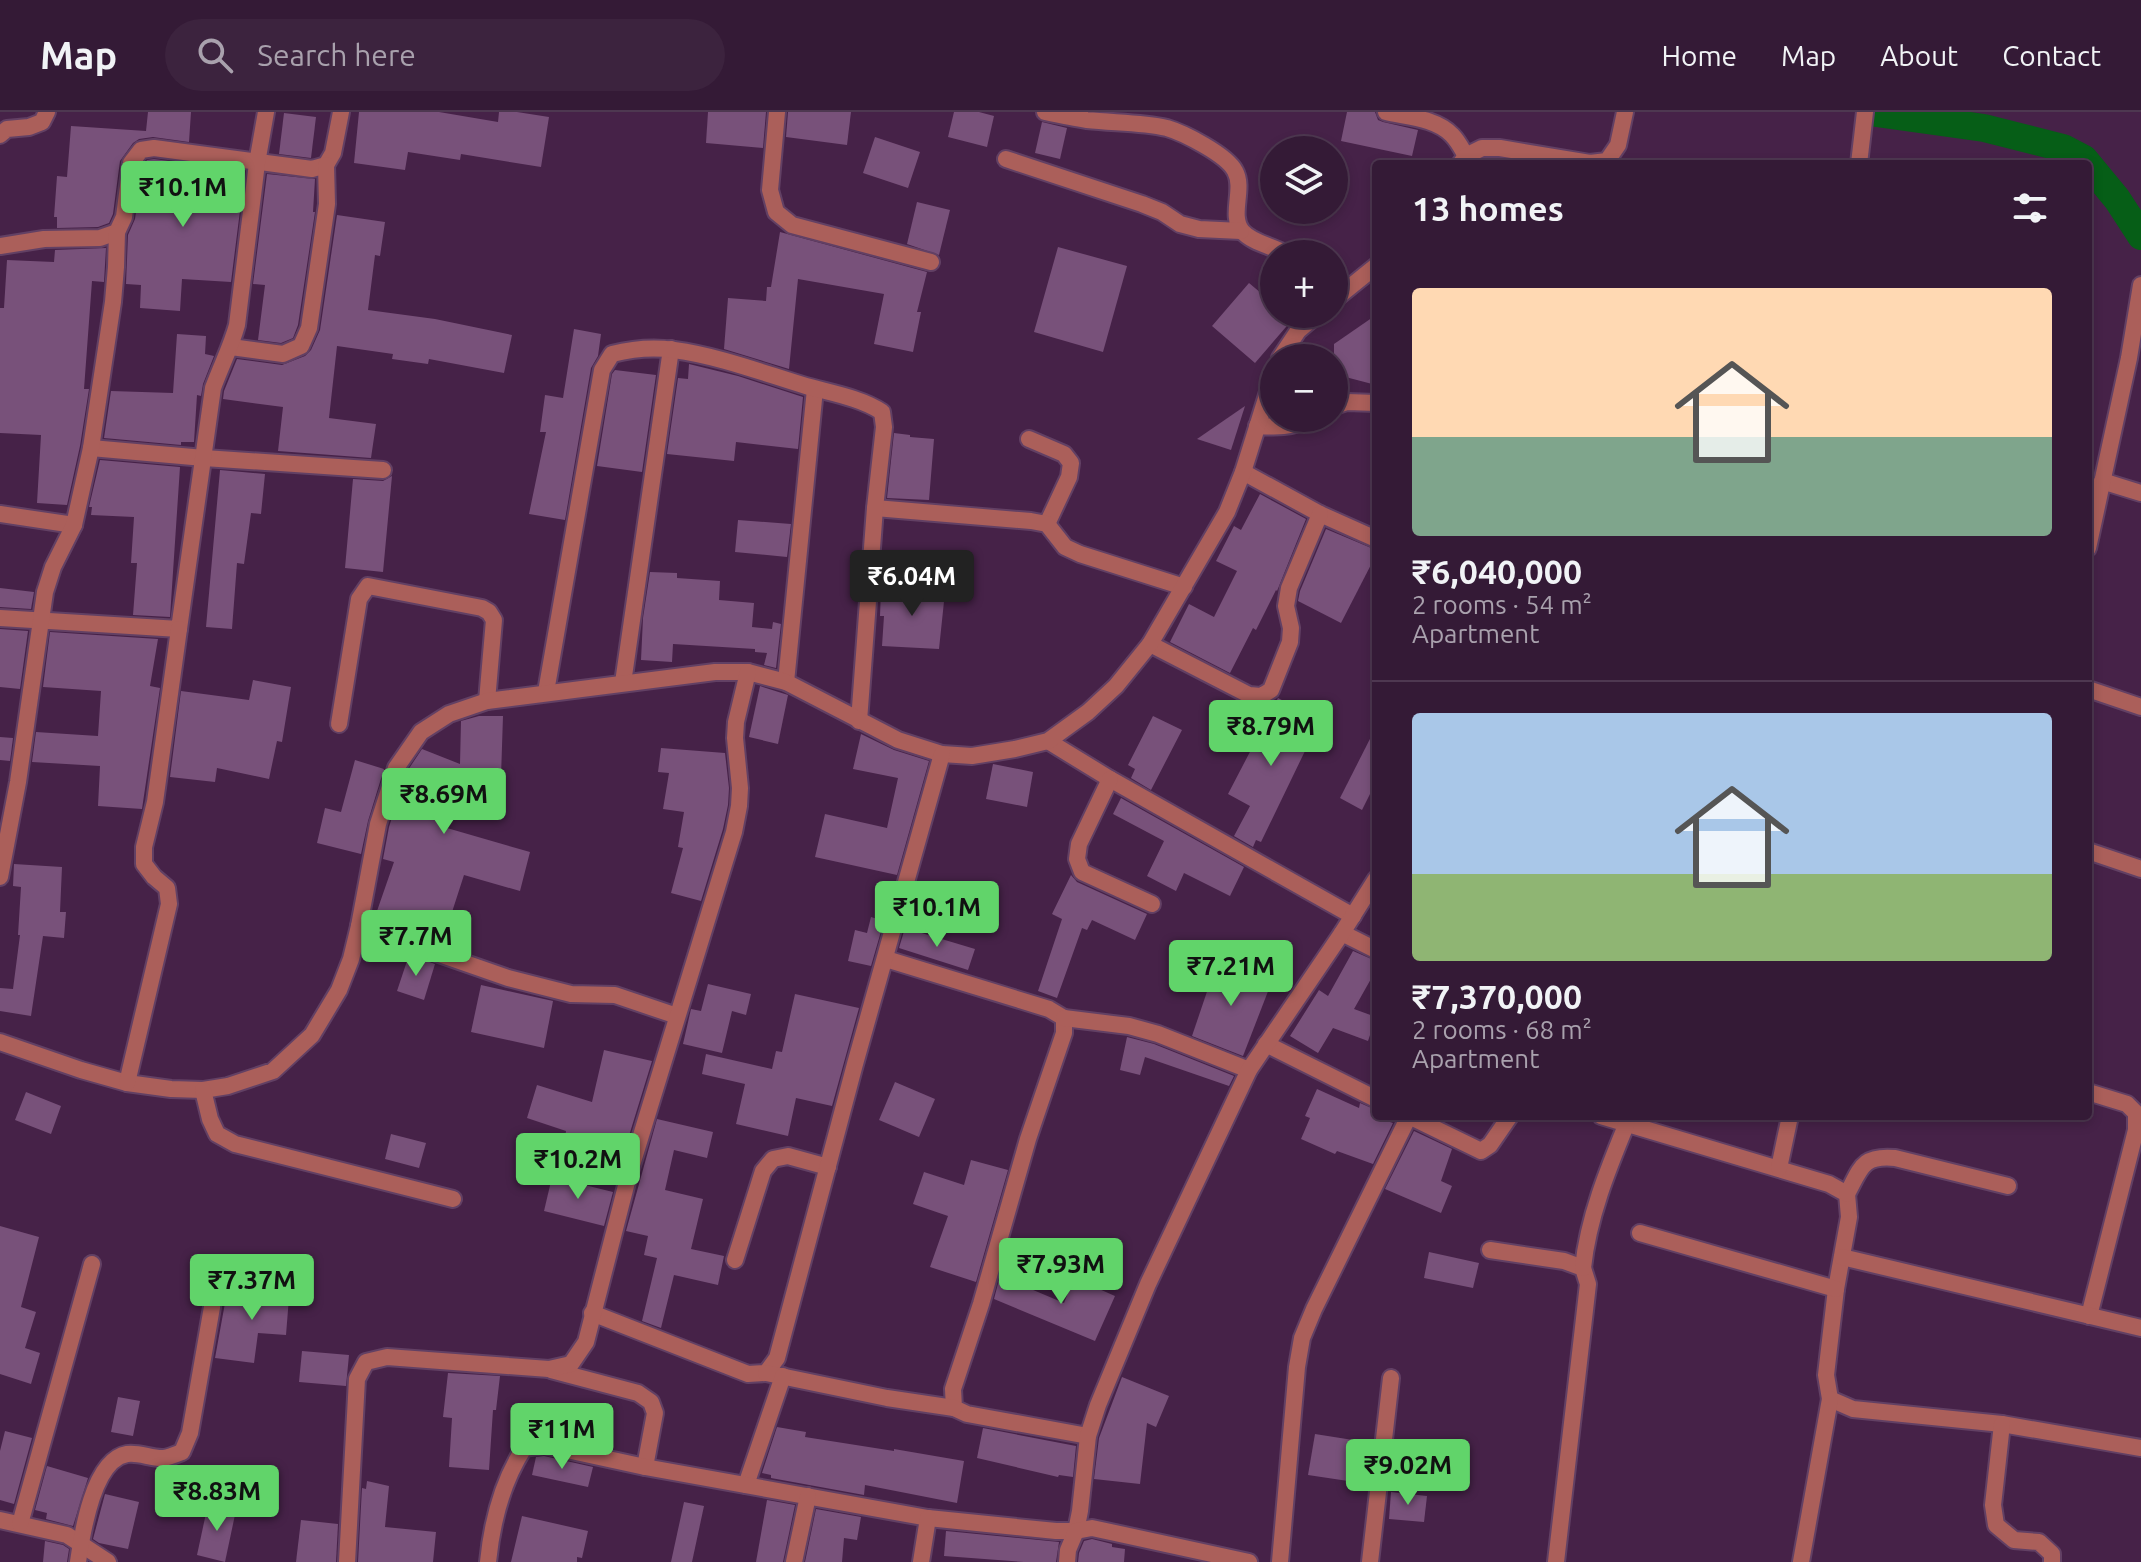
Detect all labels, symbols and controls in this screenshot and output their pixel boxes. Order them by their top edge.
search box [165,19,725,91]
icon: search [193,33,237,77]
text: Map [40,34,117,76]
text: Search here [257,38,416,72]
text: Home [1662,40,1737,71]
text: Map [1781,40,1836,71]
text: About [1880,40,1958,71]
text: Contact [2002,40,2101,71]
map controls [1260,136,1348,432]
button: layers [1260,136,1348,224]
pin: ₹10.1M [118,161,248,229]
text: ₹10.1M [139,172,227,201]
icon: filters [2008,186,2052,230]
text: 13 homes [1412,189,1564,227]
button: + [1260,240,1348,328]
icon: home [1660,340,1804,484]
button: − [1260,344,1348,432]
pin: ₹6.04M [847,550,977,618]
text: ₹6,040,000 [1412,552,1582,590]
text: ₹6.04M [868,561,956,590]
text: 2 rooms · 54 m² [1412,590,1592,619]
text: Apartment [1412,619,1539,648]
pin: ₹8.79M [1206,700,1336,768]
text: ₹8.79M [1227,711,1315,740]
icon: home [1660,765,1804,909]
pin: ₹8.69M [379,768,509,836]
text: ₹8.69M [400,779,488,808]
pin: ₹10.1M [872,881,1002,949]
text: ₹10.1M [893,892,981,921]
pin: ₹7.7M [360,910,472,978]
text: ₹7.7M [379,921,453,950]
pin: ₹7.21M [1166,940,1296,1008]
text: ₹7.21M [1187,951,1275,980]
text: ₹7,370,000 [1412,977,1582,1015]
text: 2 rooms · 68 m² [1412,1015,1592,1044]
text: Apartment [1412,1044,1539,1073]
pin: ₹10.2M [513,1133,643,1201]
text: ₹10.2M [534,1144,622,1173]
pin: ₹7.93M [996,1238,1126,1306]
text: ₹7.93M [1017,1249,1105,1278]
pin: ₹7.37M [187,1254,317,1322]
text: ₹7.37M [208,1265,296,1294]
pin: ₹11M [515,1403,609,1471]
text: ₹11M [528,1414,596,1443]
pin: ₹9.02M [1343,1439,1473,1507]
text: ₹9.02M [1364,1450,1452,1479]
pin: ₹8.83M [152,1465,282,1533]
text: ₹8.83M [173,1476,261,1505]

